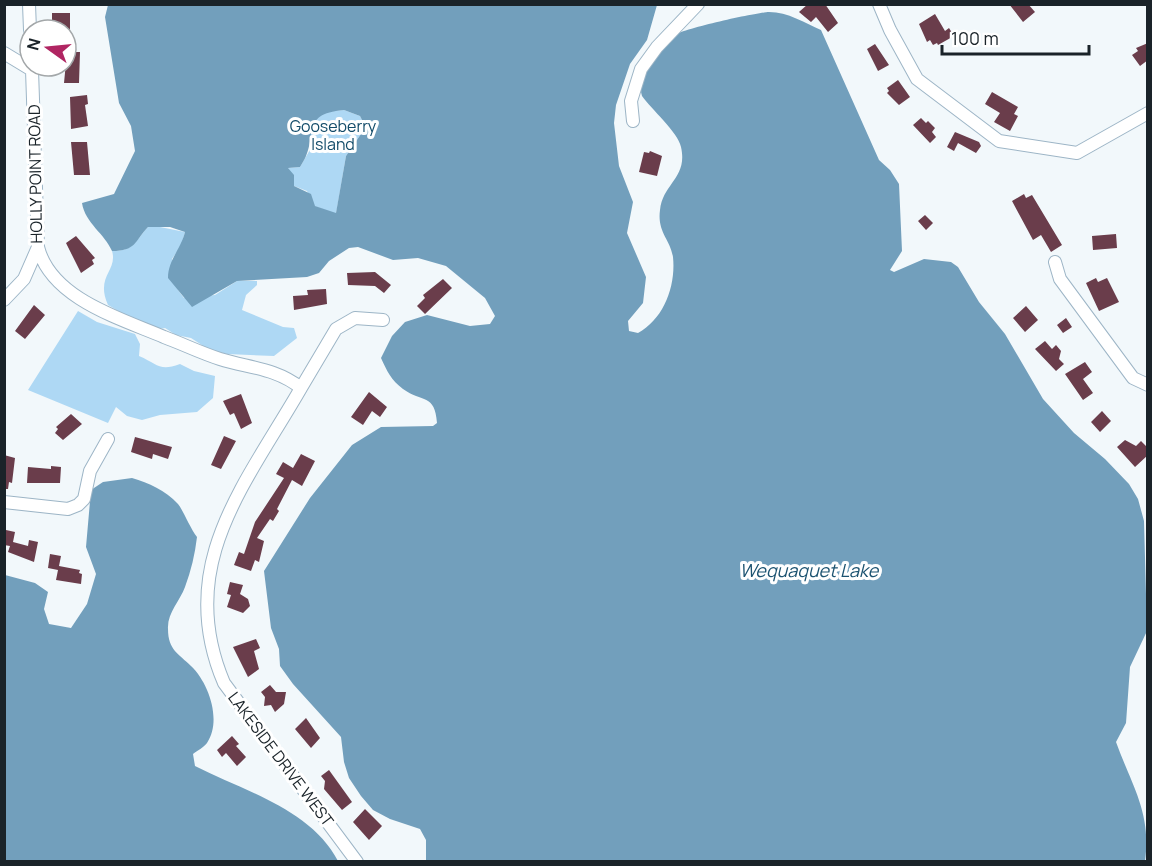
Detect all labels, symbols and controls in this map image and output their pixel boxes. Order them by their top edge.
north arrow [18,18,78,78]
scale bar [942,18,1089,56]
text: 100 m [951,26,999,50]
text: N [21,36,46,53]
street label: HOLLY POINT ROAD [23,104,47,244]
park label: Gooseberry Island [290,115,377,155]
water label: Wequaquet Lake [740,558,880,582]
street label: LAKESIDE DRIVE WEST [223,687,339,831]

